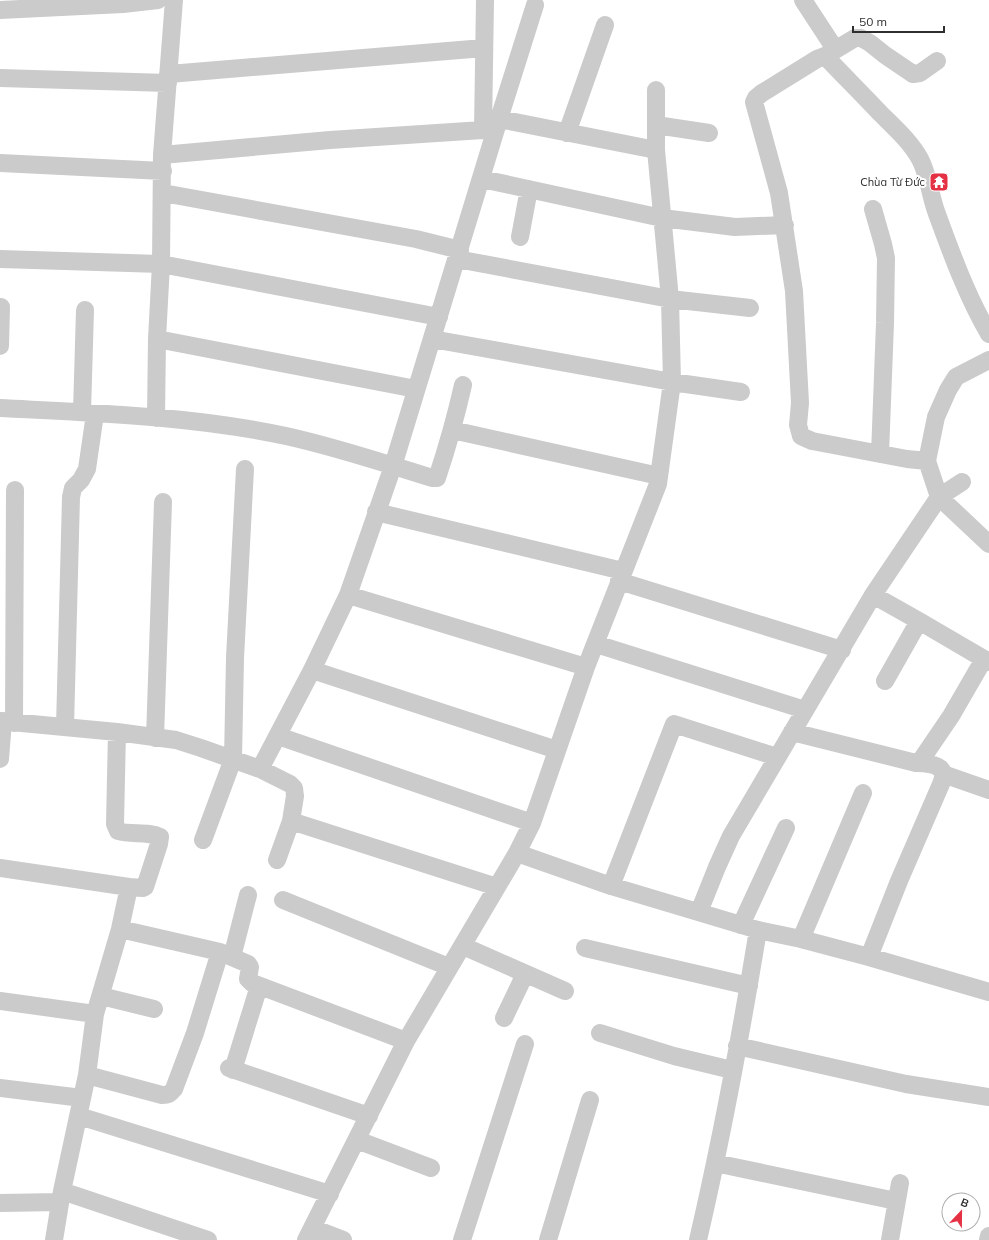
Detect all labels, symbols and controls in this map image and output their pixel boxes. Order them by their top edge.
scale bar [853,8,944,34]
text: 50 m [859,14,887,29]
temple icon: Chùa Từ Đức [928,171,950,193]
place label: Chùa Từ Đức [860,175,926,189]
north arrow [941,1192,981,1232]
text: B [959,1195,971,1211]

